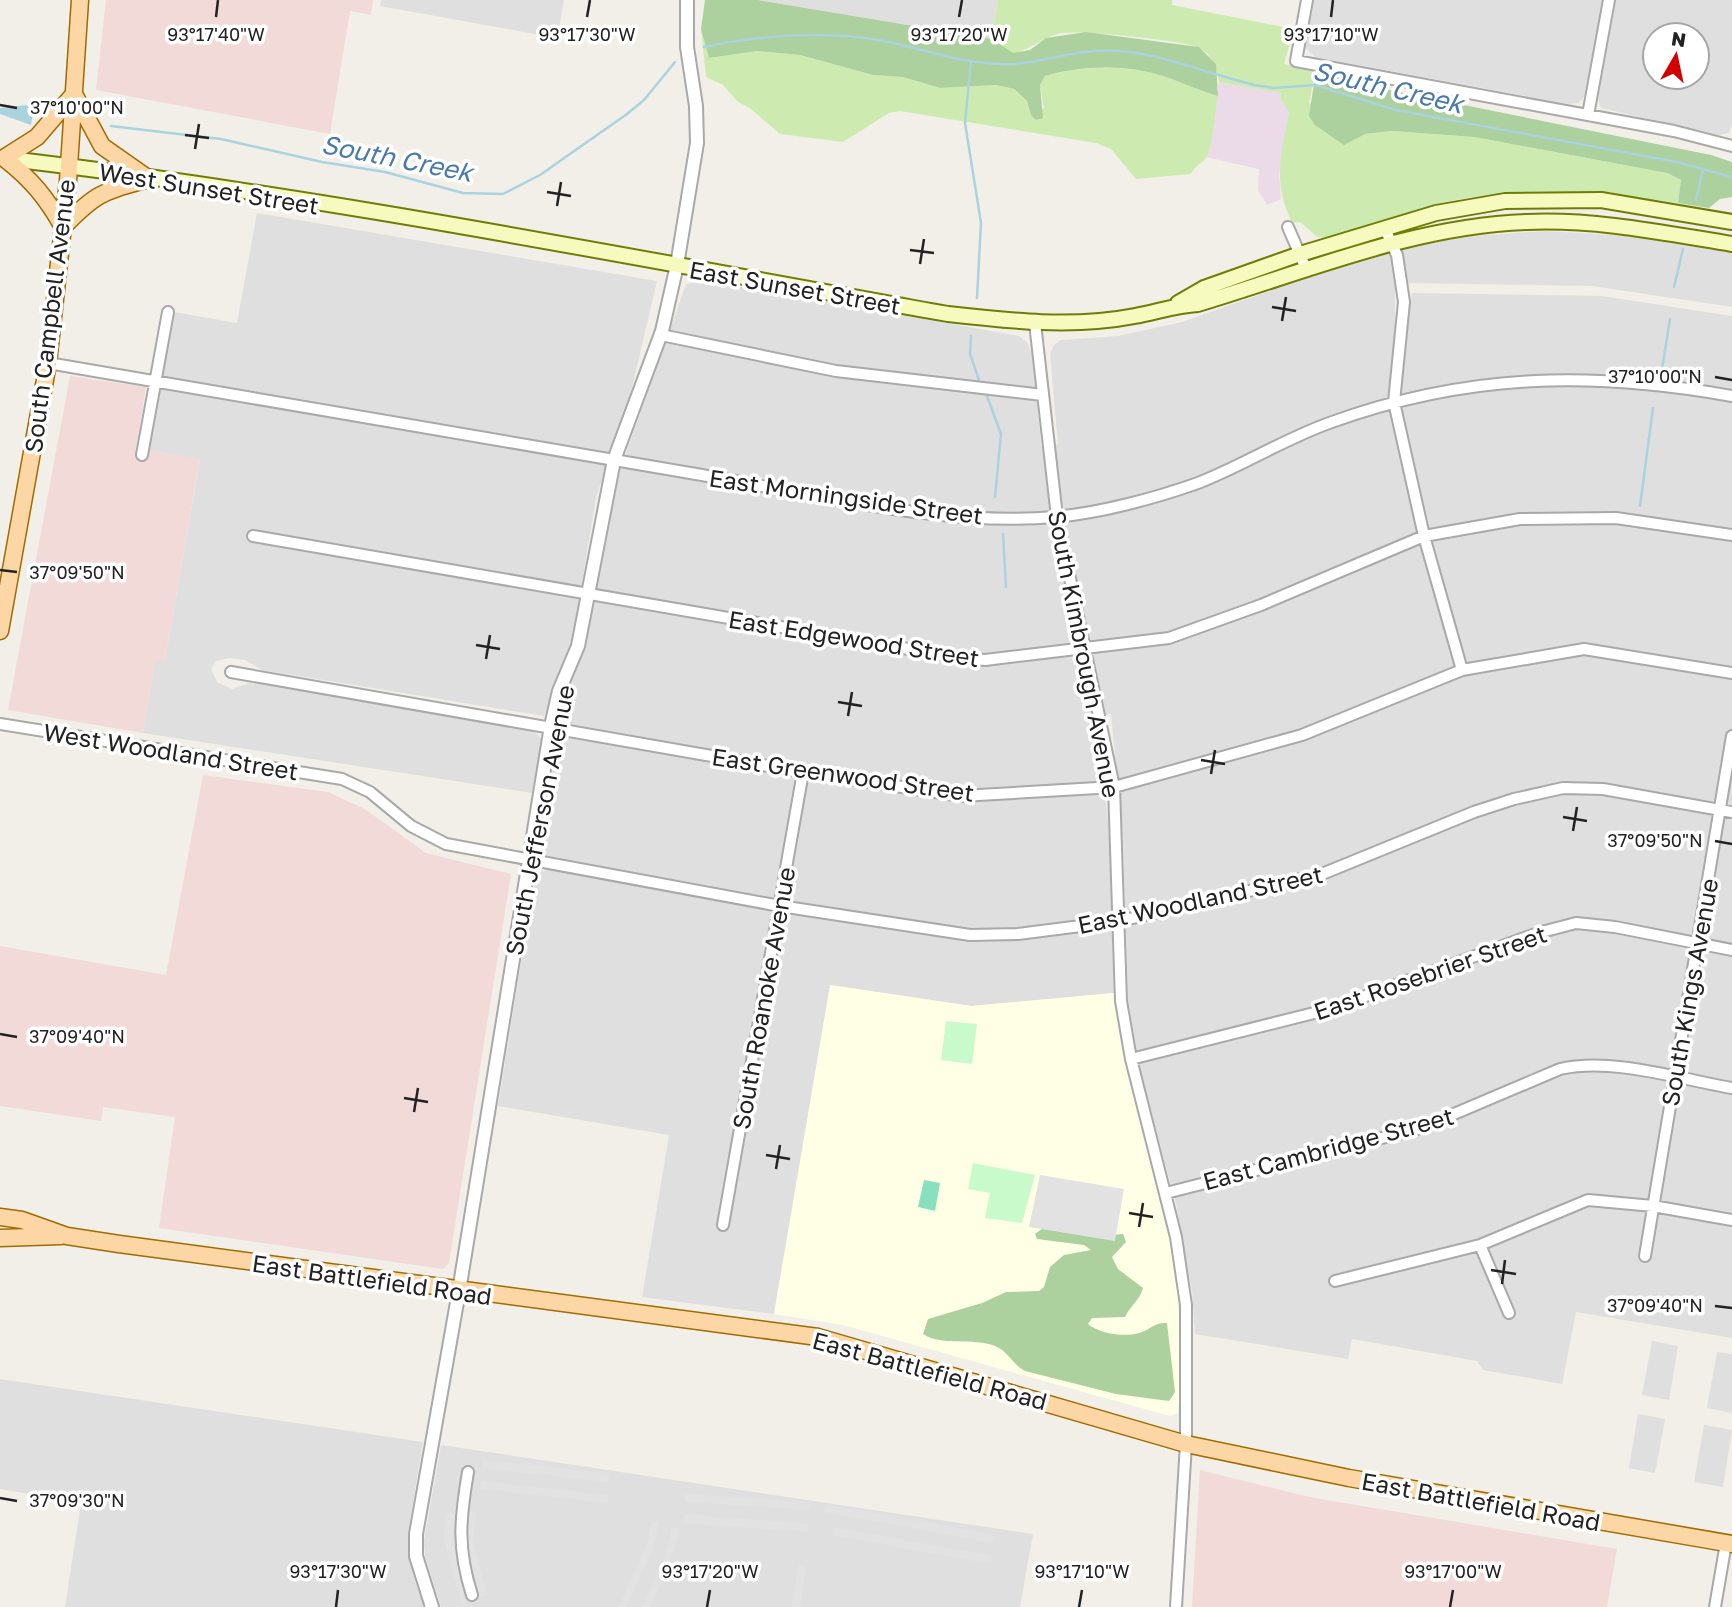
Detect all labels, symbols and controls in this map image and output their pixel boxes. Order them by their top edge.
north arrow [1641,21,1711,91]
text: 93°17'40"W [167,23,265,45]
text: 93°17'30"W [538,23,636,45]
text: 93°17'20"W [911,23,1007,45]
text: 93°17'10"W [1283,23,1379,45]
text: N [1670,26,1688,51]
water label: South Creek [1310,55,1468,120]
text: 37°10'00"N [30,96,124,118]
water label: South Creek [319,128,477,188]
street label: West Sunset Street [97,156,321,220]
street label: South Campbell Avenue [18,178,80,454]
street label: East Sunset Street [687,254,903,320]
text: 37°10'00"N [1608,365,1702,387]
street label: East Morningside Street [707,462,985,530]
street label: South Kimbrough Avenue [1043,508,1127,800]
text: 37°09'50"N [29,561,125,583]
street label: East Edgewood Street [726,604,982,672]
street label: South Jefferson Avenue [499,682,579,958]
street label: West Woodland Street [41,717,301,785]
street label: East Greenwood Street [710,741,976,807]
text: 37°09'50"N [1607,829,1703,851]
street label: East Woodland Street [1075,859,1325,939]
street label: South Roanoke Avenue [726,865,800,1131]
street label: South Kings Avenue [1655,876,1723,1108]
street label: East Rosebrier Street [1310,919,1550,1025]
text: 37°09'40"N [29,1025,125,1047]
street label: East Cambridge Street [1199,1101,1457,1195]
street label: East Battlefield Road [250,1248,494,1310]
text: 37°09'40"N [1607,1294,1703,1316]
street label: East Battlefield Road [809,1325,1051,1415]
street label: East Battlefield Road [1359,1466,1603,1536]
text: 37°09'30"N [29,1489,125,1511]
text: 93°17'30"W [289,1560,387,1582]
text: 93°17'20"W [662,1560,758,1582]
text: 93°17'10"W [1034,1560,1130,1582]
text: 93°17'00"W [1404,1560,1502,1582]

